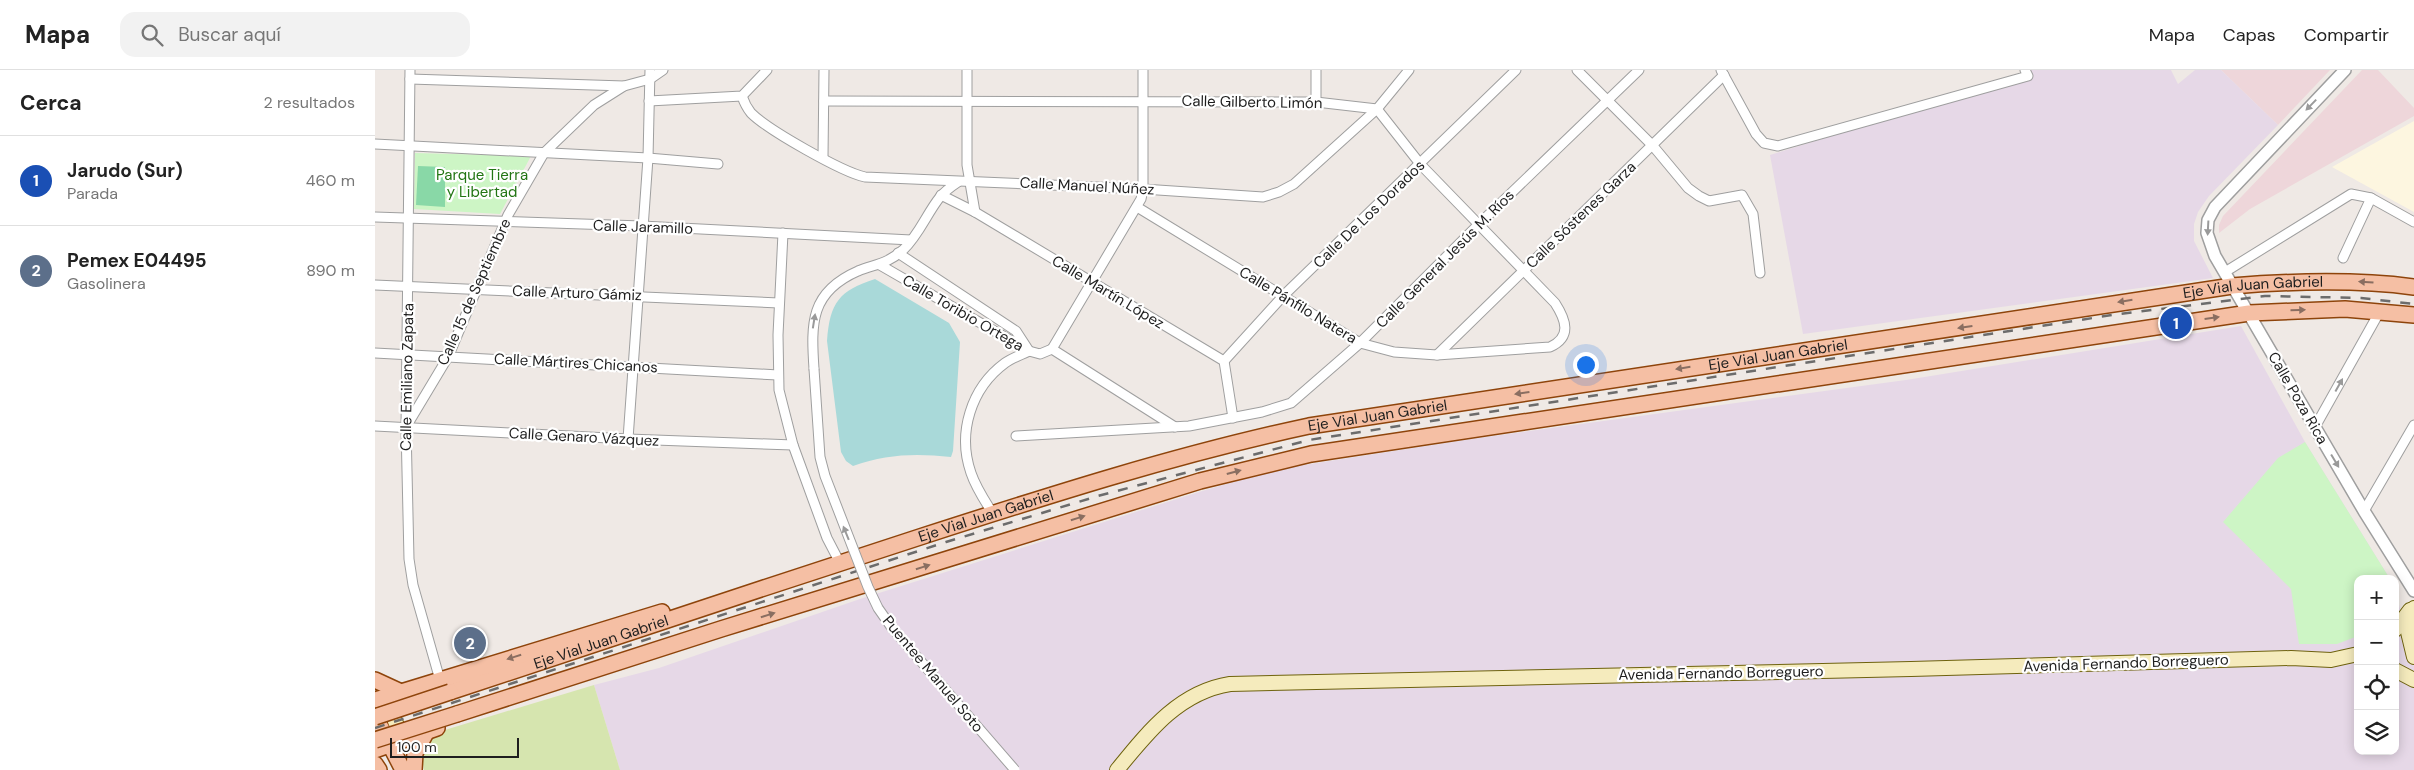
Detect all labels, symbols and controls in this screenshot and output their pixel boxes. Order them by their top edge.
search box [120,12,470,57]
text: Mapa [25,19,90,50]
icon: search [138,21,166,49]
text: Buscar aquí [178,22,281,47]
text: Mapa [2149,23,2195,47]
text: Capas [2223,23,2276,47]
text: Compartir [2304,23,2389,47]
text: Cerca [20,89,82,117]
street label: Calle Gilberto Limón [1181,91,1323,113]
text: 2 resultados [264,92,355,113]
one-way arrow [2305,99,2317,111]
street label: Calle De Los Dorados [1309,155,1429,273]
street label: Calle Sóstenes Garza [1522,157,1640,273]
text: Jarudo (Sur) [67,158,183,183]
park label: Parque Tierra y Libertad [436,165,528,202]
text: 1 [33,170,39,191]
text: 460 m [306,170,355,191]
street label: Calle Manuel Núñez [1019,172,1155,200]
text: Parada [67,183,118,204]
street label: Calle General Jesús M. Ríos [1371,185,1519,333]
street label: Calle 15 de Septiembre [433,215,515,369]
street label: Calle Jaramillo [593,215,693,239]
one-way arrow [2203,220,2211,236]
text: Pemex E04495 [67,248,207,273]
street label: Calle Martín López [1048,251,1168,333]
text: 2 [31,260,41,281]
text: 890 m [306,260,355,281]
street label: Calle Pánfilo Natera [1235,262,1361,348]
street label: Calle Toribio Ortega [899,270,1027,356]
street label: Eje Vial Juan Gabriel [2182,272,2323,303]
text: Gasolinera [67,273,146,294]
one-way arrow [2357,277,2373,285]
street label: Calle Arturo Gámiz [512,281,642,305]
one-way arrow [2117,298,2133,306]
street label: Calle Emiliano Zapata [396,303,418,451]
pin: 1 [2160,304,2192,342]
one-way arrow [2290,305,2306,313]
one-way arrow [811,313,819,329]
one-way arrow [2205,314,2221,322]
one-way arrow [1957,323,1973,331]
street label: Eje Vial Juan Gabriel [1707,334,1849,375]
street label: Calle Poza Rica [2263,348,2333,448]
street label: Calle Mártires Chicanos [494,349,658,377]
your location [1573,352,1599,378]
one-way arrow [1675,365,1691,373]
one-way arrow [2334,378,2343,391]
one-way arrow [1514,389,1530,397]
street label: Eje Vial Juan Gabriel [1307,395,1449,436]
street label: Calle Genaro Vázquez [508,423,660,451]
one-way arrow [2330,454,2339,467]
one-way arrow [1226,468,1241,476]
street label: Eje Vial Juan Gabriel [916,485,1056,547]
one-way arrow [1070,514,1085,522]
one-way arrow [842,526,850,540]
one-way arrow [915,562,930,570]
map controls [2354,575,2399,755]
button: + [2354,575,2399,620]
street label: Eje Vial Juan Gabriel [531,610,671,674]
one-way arrow [760,611,775,619]
street label: Puentee Manuel Soto [878,611,988,737]
button: − [2354,620,2399,665]
pin: 2 [454,624,486,662]
street label: Avenida Fernando Borreguero [2023,649,2229,677]
one-way arrow [506,654,521,661]
street label: Avenida Fernando Borreguero [1618,661,1824,685]
button: locate [2354,665,2399,710]
button: layers [2354,710,2399,755]
scale bar [390,735,519,758]
text: 100 m [397,738,437,756]

